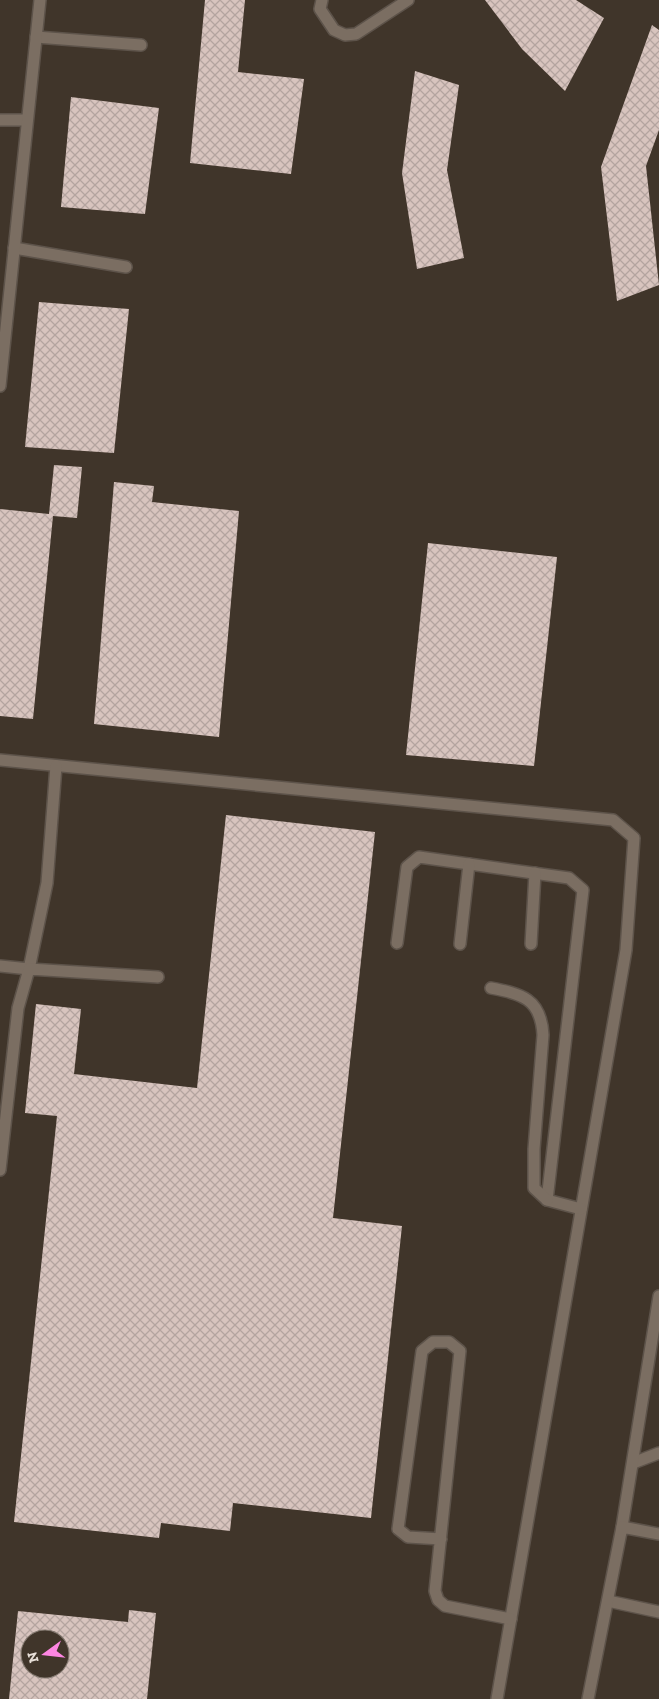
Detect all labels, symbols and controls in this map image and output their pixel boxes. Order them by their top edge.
north arrow [20,1629,70,1679]
text: N [23,1650,43,1665]

